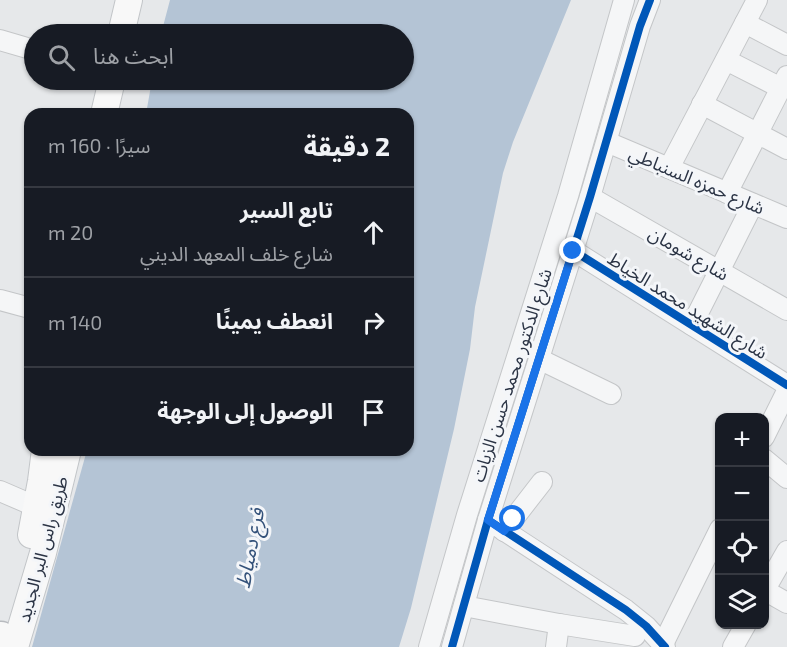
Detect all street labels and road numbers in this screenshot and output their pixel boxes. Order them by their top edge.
street label: شارع حمزه السنباطي [624,142,768,222]
street label: شارع شومان [643,221,733,288]
street label: شارع الشهيد محمد الخياط [602,247,772,367]
street label: شارع الدكتور محمد حسن الزيات [466,266,560,486]
street label: طريق راس البر الجديد [12,474,73,625]

